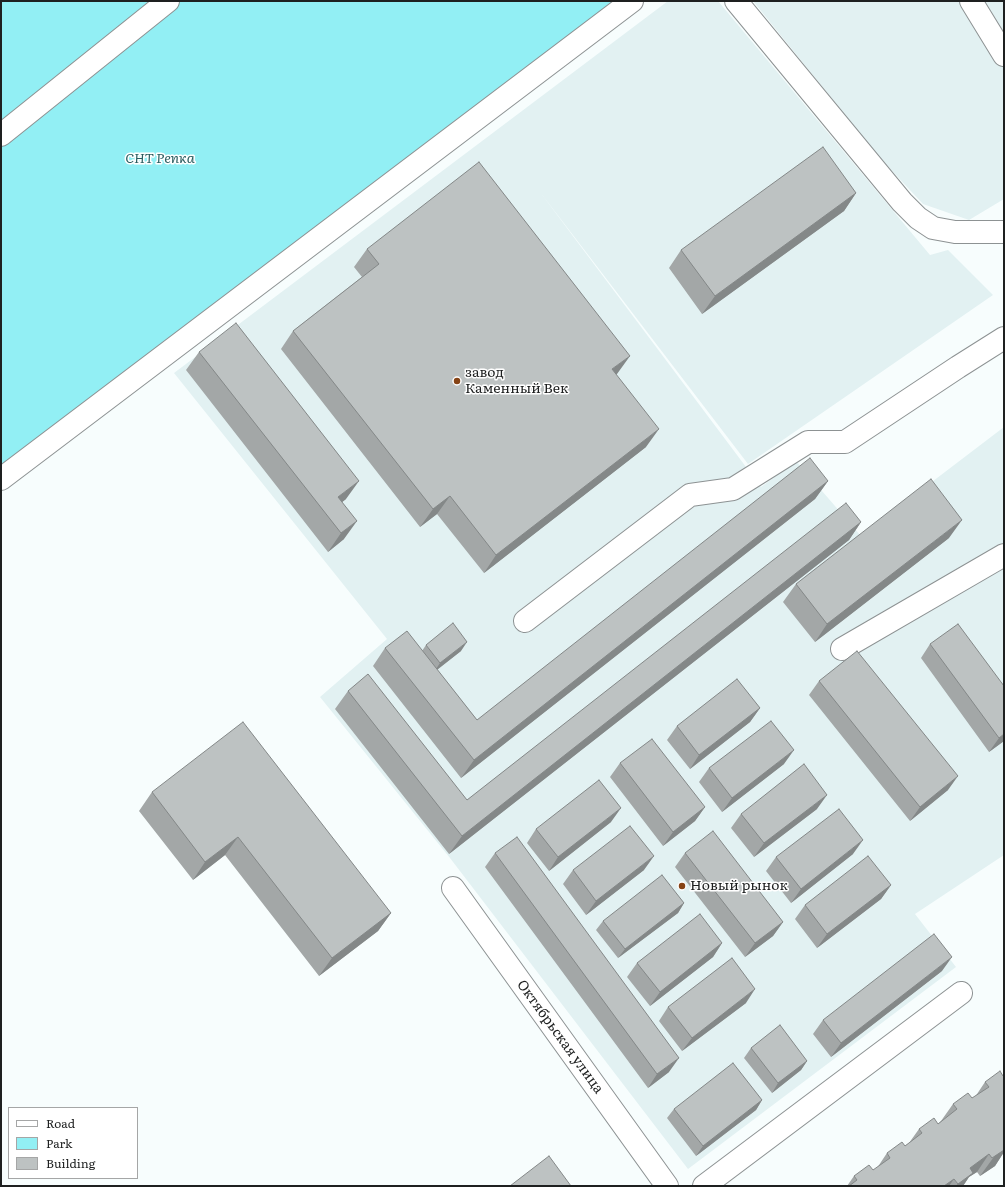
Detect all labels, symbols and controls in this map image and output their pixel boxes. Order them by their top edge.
park label: СНТ Репка [125,151,195,167]
place label: завод Каменный Век [465,365,568,398]
marker: завод Каменный Век [452,376,462,386]
place label: Новый рынок [690,878,788,894]
marker: Новый рынок [677,881,687,891]
street label: Октябрьская улица [513,977,607,1097]
legend [8,1107,138,1179]
text: Road [46,1114,75,1132]
text: Park [46,1134,72,1152]
text: Building [46,1154,95,1172]

